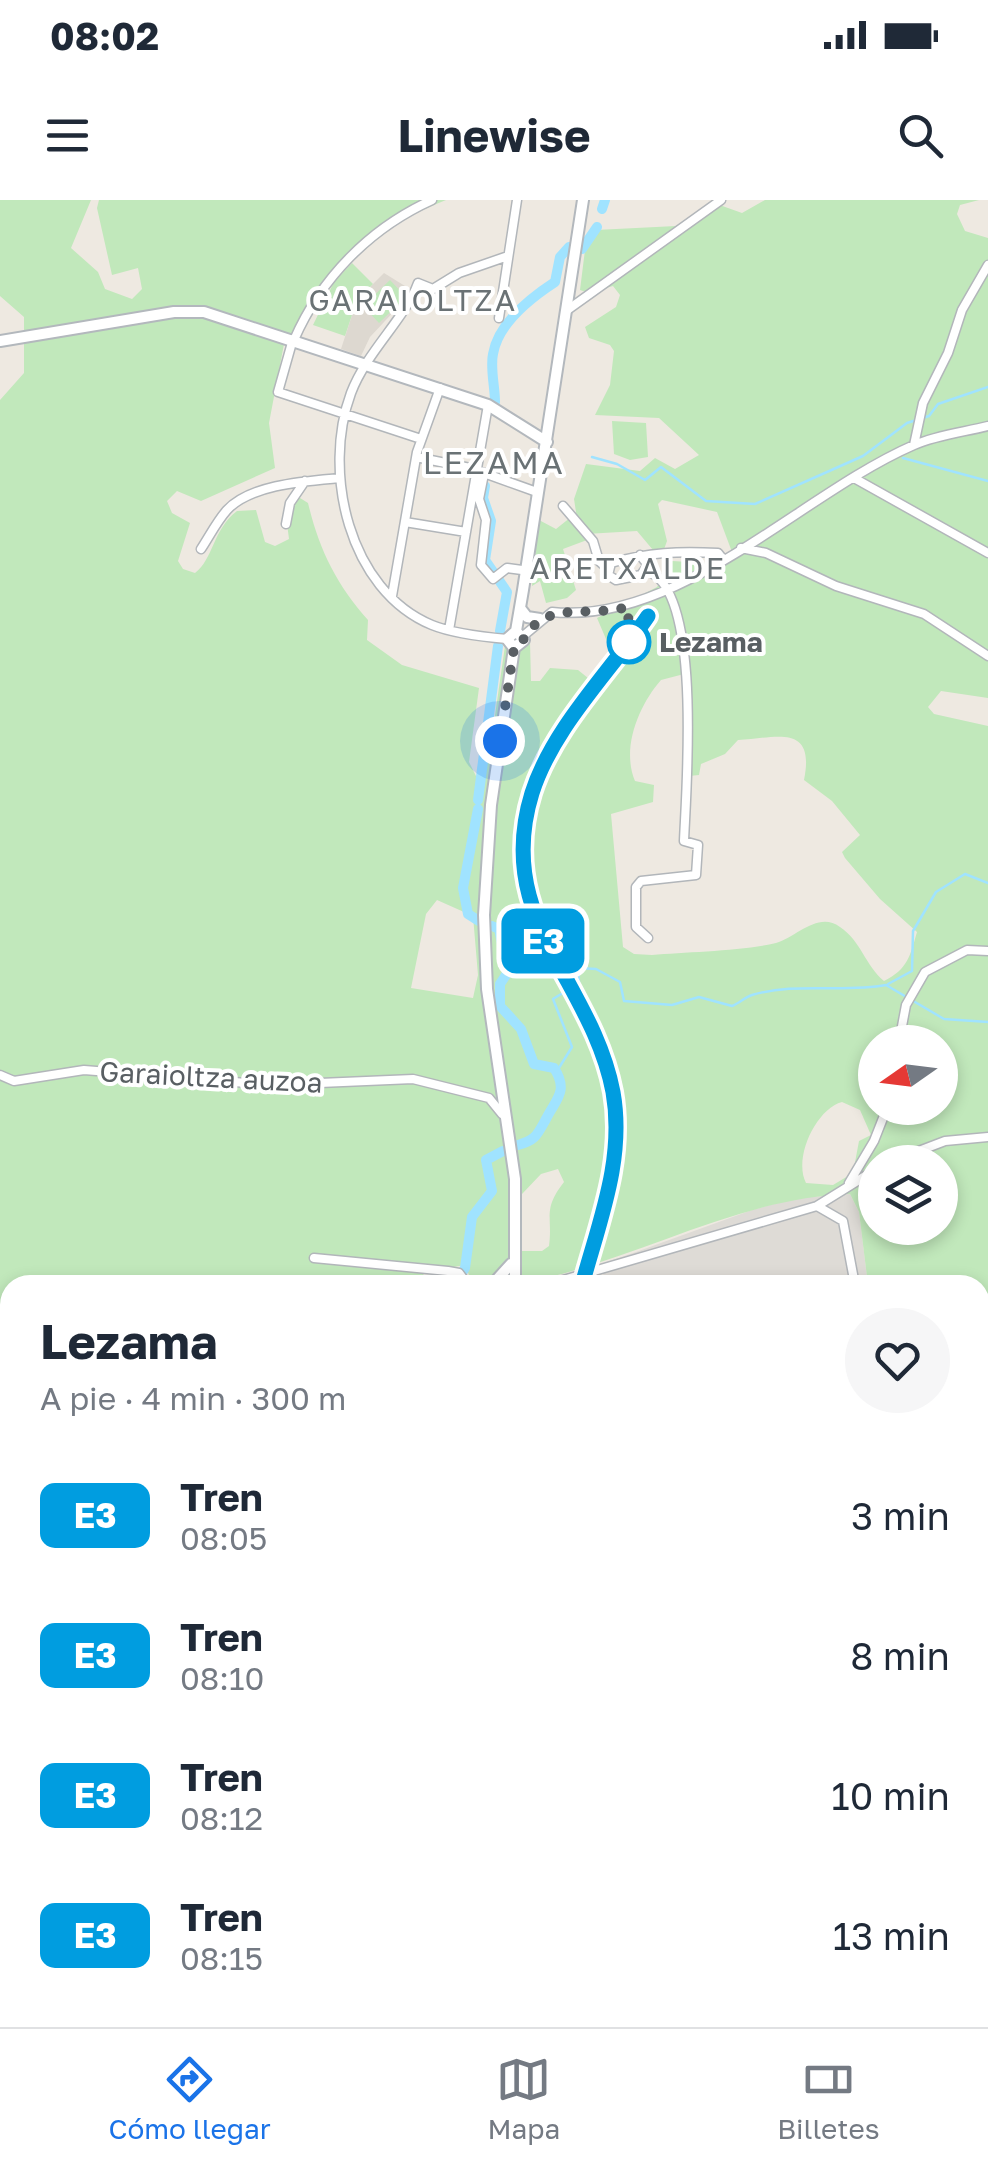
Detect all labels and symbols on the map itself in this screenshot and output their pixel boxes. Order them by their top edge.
district label: GARAIOLTZA [308,282,518,318]
district label: LEZAMA [423,443,565,481]
district label: ARETXALDE [529,550,727,586]
marker: Lezama [608,621,650,663]
place label: Lezama [659,625,763,658]
your location [475,716,525,766]
line badge: E3 [498,908,588,974]
north arrow [858,1025,958,1125]
street label: Garaioltza auzoa [99,1054,323,1099]

